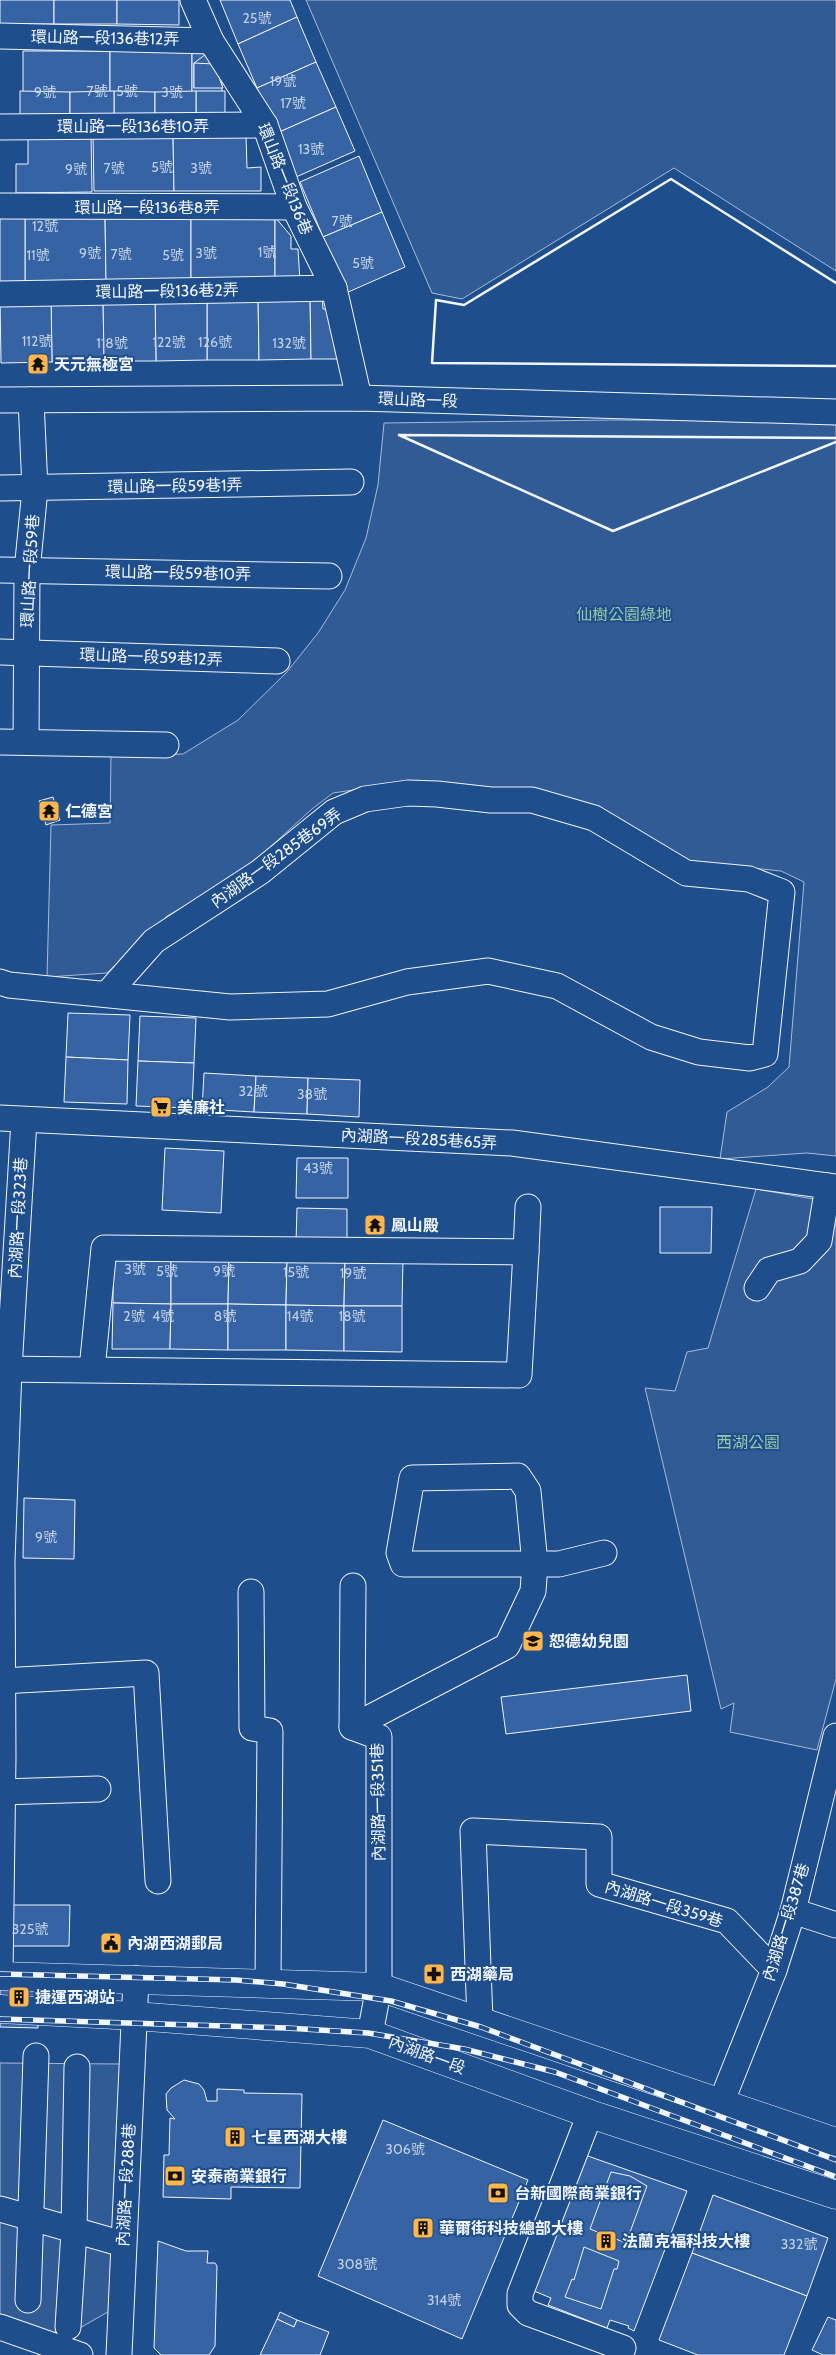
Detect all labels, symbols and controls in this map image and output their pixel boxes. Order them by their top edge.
house number: 25號 [243,9,271,27]
street label: 環山路一段136巷12弄 [31,27,179,49]
house number: 19號 [270,72,296,90]
house number: 7號 [86,82,108,100]
house number: 5號 [116,82,138,100]
house number: 9號 [34,83,56,101]
house number: 3號 [161,83,183,101]
house number: 17號 [280,94,306,112]
street label: 環山路一段136巷10弄 [57,117,209,136]
street label: 環山路一段136巷 [254,120,316,238]
house number: 13號 [298,140,324,158]
house number: 5號 [151,158,173,176]
house number: 7號 [103,159,125,177]
house number: 3號 [190,159,212,177]
house number: 9號 [65,160,87,178]
street label: 環山路一段136巷8弄 [75,198,219,217]
house number: 7號 [331,212,353,230]
house number: 12號 [32,217,58,235]
house number: 1號 [258,243,276,261]
house number: 9號 [79,244,101,262]
house number: 3號 [195,244,217,262]
house number: 7號 [110,245,132,263]
house number: 11號 [26,246,50,264]
house number: 5號 [162,246,184,264]
house number: 5號 [352,254,374,272]
street label: 環山路一段136巷2弄 [95,280,239,302]
house number: 112號 [22,332,52,350]
house number: 122號 [152,333,186,351]
house number: 126號 [198,333,232,351]
house number: 118號 [96,334,128,352]
house number: 132號 [272,334,306,352]
temple icon: 天元無極宮 [26,352,50,376]
place label: 天元無極宮 [54,355,134,374]
street label: 環山路一段 [378,389,458,411]
street label: 環山路一段59巷1弄 [107,475,243,497]
street label: 環山路一段59巷 [18,514,42,628]
street label: 環山路一段59巷10弄 [105,562,251,584]
park label: 仙樹公園綠地 [576,605,672,624]
street label: 環山路一段59巷12弄 [79,645,223,669]
temple icon: 仁德宮 [37,799,61,823]
place label: 仁德宮 [65,802,113,821]
street label: 內湖路一段285巷69弄 [207,804,345,912]
house number: 32號 [239,1082,267,1100]
house number: 38號 [297,1085,327,1103]
supermarket icon: 美廉社 [149,1095,173,1119]
place label: 美廉社 [177,1098,225,1117]
street label: 內湖路一段285巷65弄 [340,1125,498,1153]
street label: 內湖路一段323巷 [5,1157,31,1279]
house number: 43號 [303,1159,333,1177]
temple icon: 鳳山殿 [363,1213,387,1237]
place label: 鳳山殿 [391,1216,439,1235]
house number: 3號 [124,1260,146,1278]
house number: 5號 [156,1262,178,1280]
house number: 9號 [213,1262,235,1280]
house number: 15號 [283,1263,309,1281]
house number: 19號 [340,1264,366,1282]
house number: 2號 [123,1307,145,1325]
house number: 4號 [152,1307,174,1325]
house number: 8號 [214,1307,236,1325]
house number: 14號 [287,1307,313,1325]
house number: 18號 [338,1307,366,1325]
park label: 西湖公園 [716,1433,780,1452]
house number: 9號 [35,1528,57,1546]
school or university icon: 恕德幼兒園 [521,1629,545,1653]
place label: 恕德幼兒園 [549,1632,629,1651]
street label: 內湖路一段351巷 [367,1743,389,1861]
street label: 內湖路一段387巷 [759,1861,813,1983]
street label: 內湖路一段359巷 [603,1877,725,1931]
house number: 325號 [12,1920,48,1938]
public building icon: 內湖西湖郵局 [99,1931,123,1955]
place label: 內湖西湖郵局 [127,1934,223,1953]
pharmacy icon: 西湖藥局 [422,1962,446,1986]
place label: 西湖藥局 [450,1965,514,1984]
building icon: 捷運西湖站 [7,1985,31,2009]
place label: 捷運西湖站 [35,1988,115,2007]
street label: 內湖路一段 [386,2032,468,2078]
street label: 內湖路一段288巷 [113,2123,139,2247]
building icon: 七星西湖大樓 [223,2125,247,2149]
place label: 七星西湖大樓 [251,2128,347,2147]
house number: 306號 [385,2140,425,2158]
bank icon: 安泰商業銀行 [163,2164,187,2188]
place label: 安泰商業銀行 [191,2167,287,2186]
bank icon: 台新國際商業銀行 [486,2181,510,2205]
place label: 台新國際商業銀行 [514,2184,642,2203]
building icon: 華爾街科技總部大樓 [411,2216,435,2240]
place label: 華爾街科技總部大樓 [439,2219,583,2238]
building icon: 法蘭克福科技大樓 [594,2229,618,2253]
place label: 法蘭克福科技大樓 [622,2232,750,2251]
house number: 332號 [781,2235,817,2253]
house number: 308號 [337,2255,377,2273]
house number: 314號 [427,2291,461,2309]

